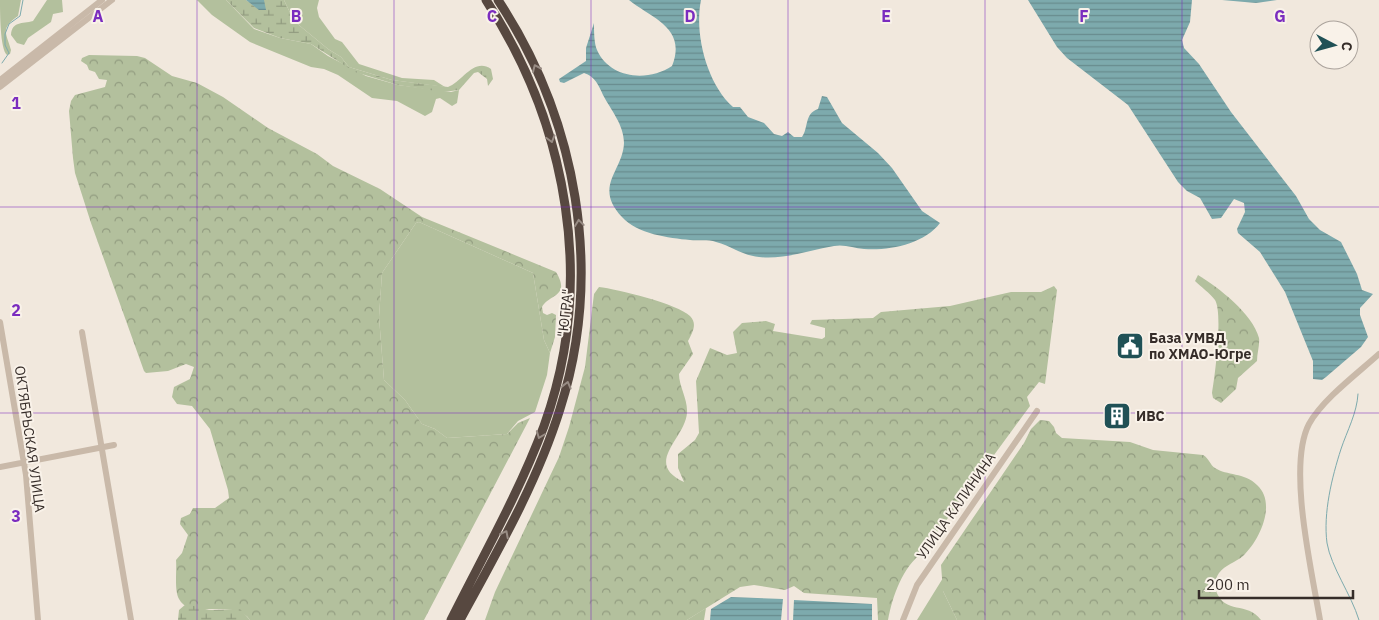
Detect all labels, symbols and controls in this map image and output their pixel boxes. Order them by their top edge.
text: A [93,6,104,26]
text: B [291,6,302,26]
text: C [487,6,497,26]
text: D [684,6,696,26]
text: E [881,6,891,26]
text: F [1079,6,1089,26]
text: G [1274,6,1286,26]
north arrow [1309,20,1359,70]
text: С [1338,41,1356,52]
one-way arrow [532,64,542,73]
text: 1 [11,93,21,113]
one-way arrow [545,134,556,143]
one-way arrow [574,219,585,227]
street label: "ЮГРА" [554,288,576,338]
text: 2 [11,300,21,320]
place label: База УМВД по ХМАО-Югре [1149,329,1251,363]
public building icon: База УМВД по ХМАО-Югре [1115,331,1145,361]
street label: ОКТЯБРЬСКАЯ УЛИЦА [11,365,49,513]
one-way arrow [561,380,572,389]
building icon: ИВС [1102,401,1132,431]
place label: ИВС [1136,407,1165,425]
one-way arrow [536,430,546,439]
street label: УЛИЦА КАЛИНИНА [912,449,1000,563]
text: 3 [11,506,21,526]
one-way arrow [499,531,509,540]
scale bar [1199,568,1353,600]
text: 200 m [1206,575,1250,594]

